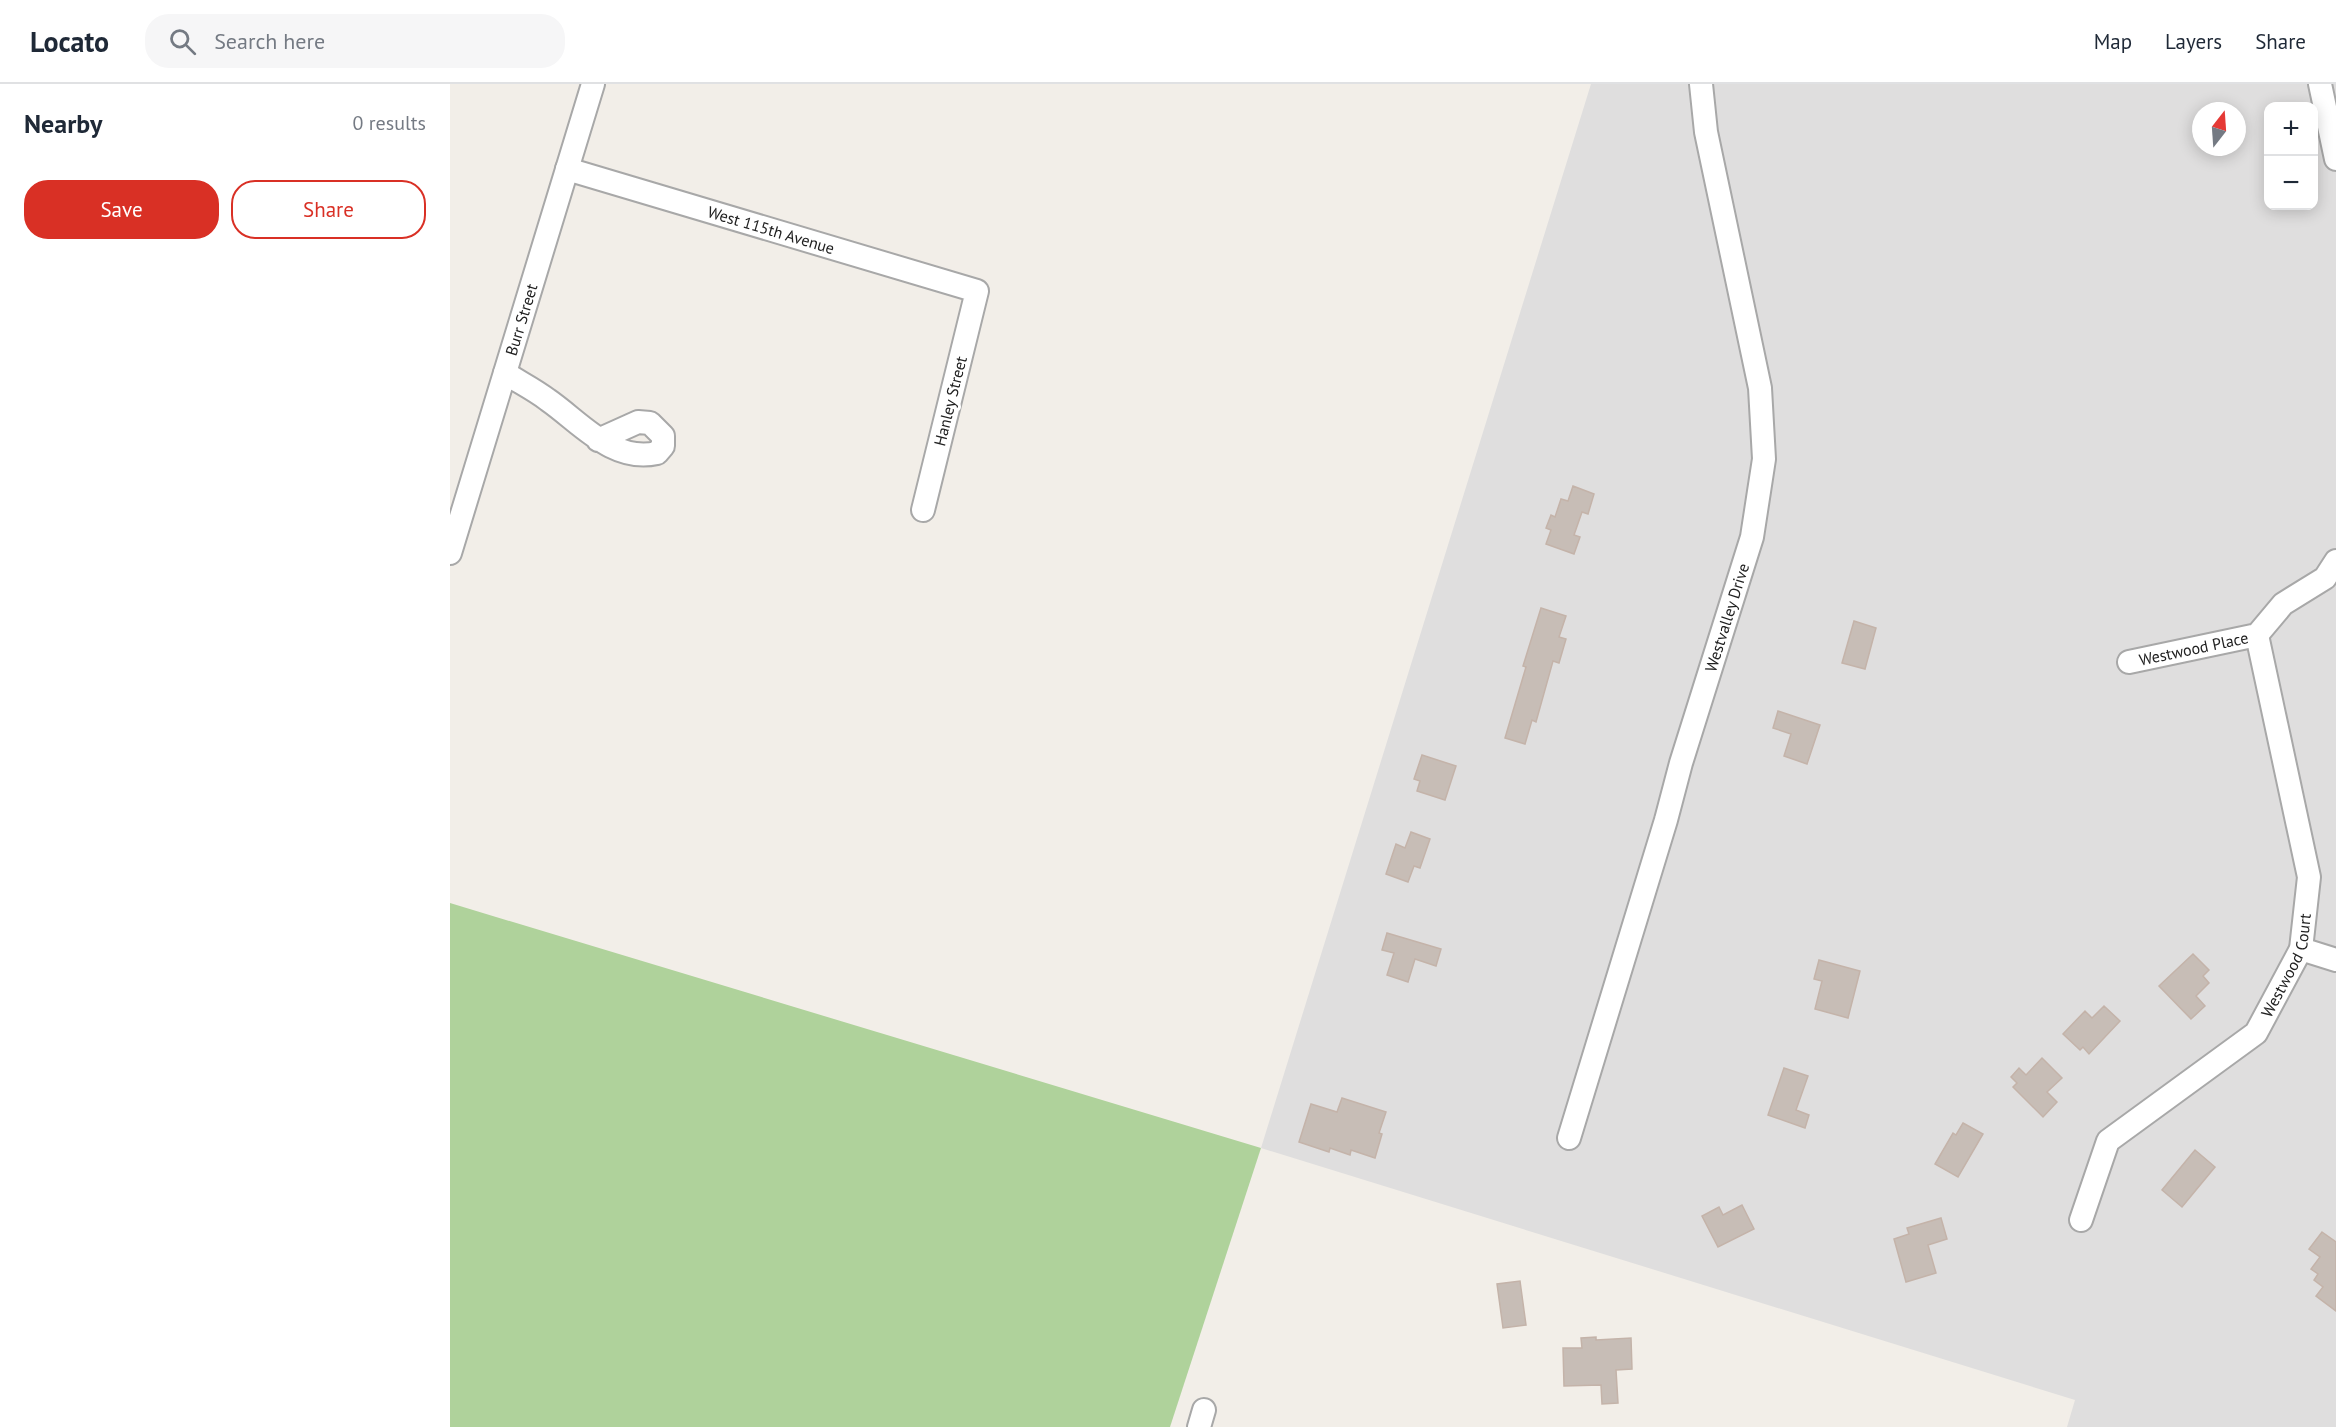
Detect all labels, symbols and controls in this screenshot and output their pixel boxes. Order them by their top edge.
search box [145,14,565,68]
text: Locato [30,23,109,60]
icon: search [166,25,199,58]
text: Search here [214,27,325,55]
text: Map [2094,28,2132,55]
text: Layers [2165,28,2222,55]
text: Share [2255,28,2306,55]
north arrow [2192,102,2246,156]
map controls [2264,102,2318,210]
button: + [2264,102,2318,156]
text: Nearby [24,107,102,140]
text: 0 results [353,110,426,136]
button: − [2264,156,2318,210]
button: Save [24,180,219,239]
button: Share [231,180,426,239]
street label: West 115th Avenue [705,201,837,258]
street label: Burr Street [501,281,542,358]
street label: Hanley Street [929,353,971,448]
street label: Westvalley Drive [1700,561,1753,674]
street label: Westwood Place [2137,627,2250,670]
street label: Westwood Court [2256,912,2315,1021]

